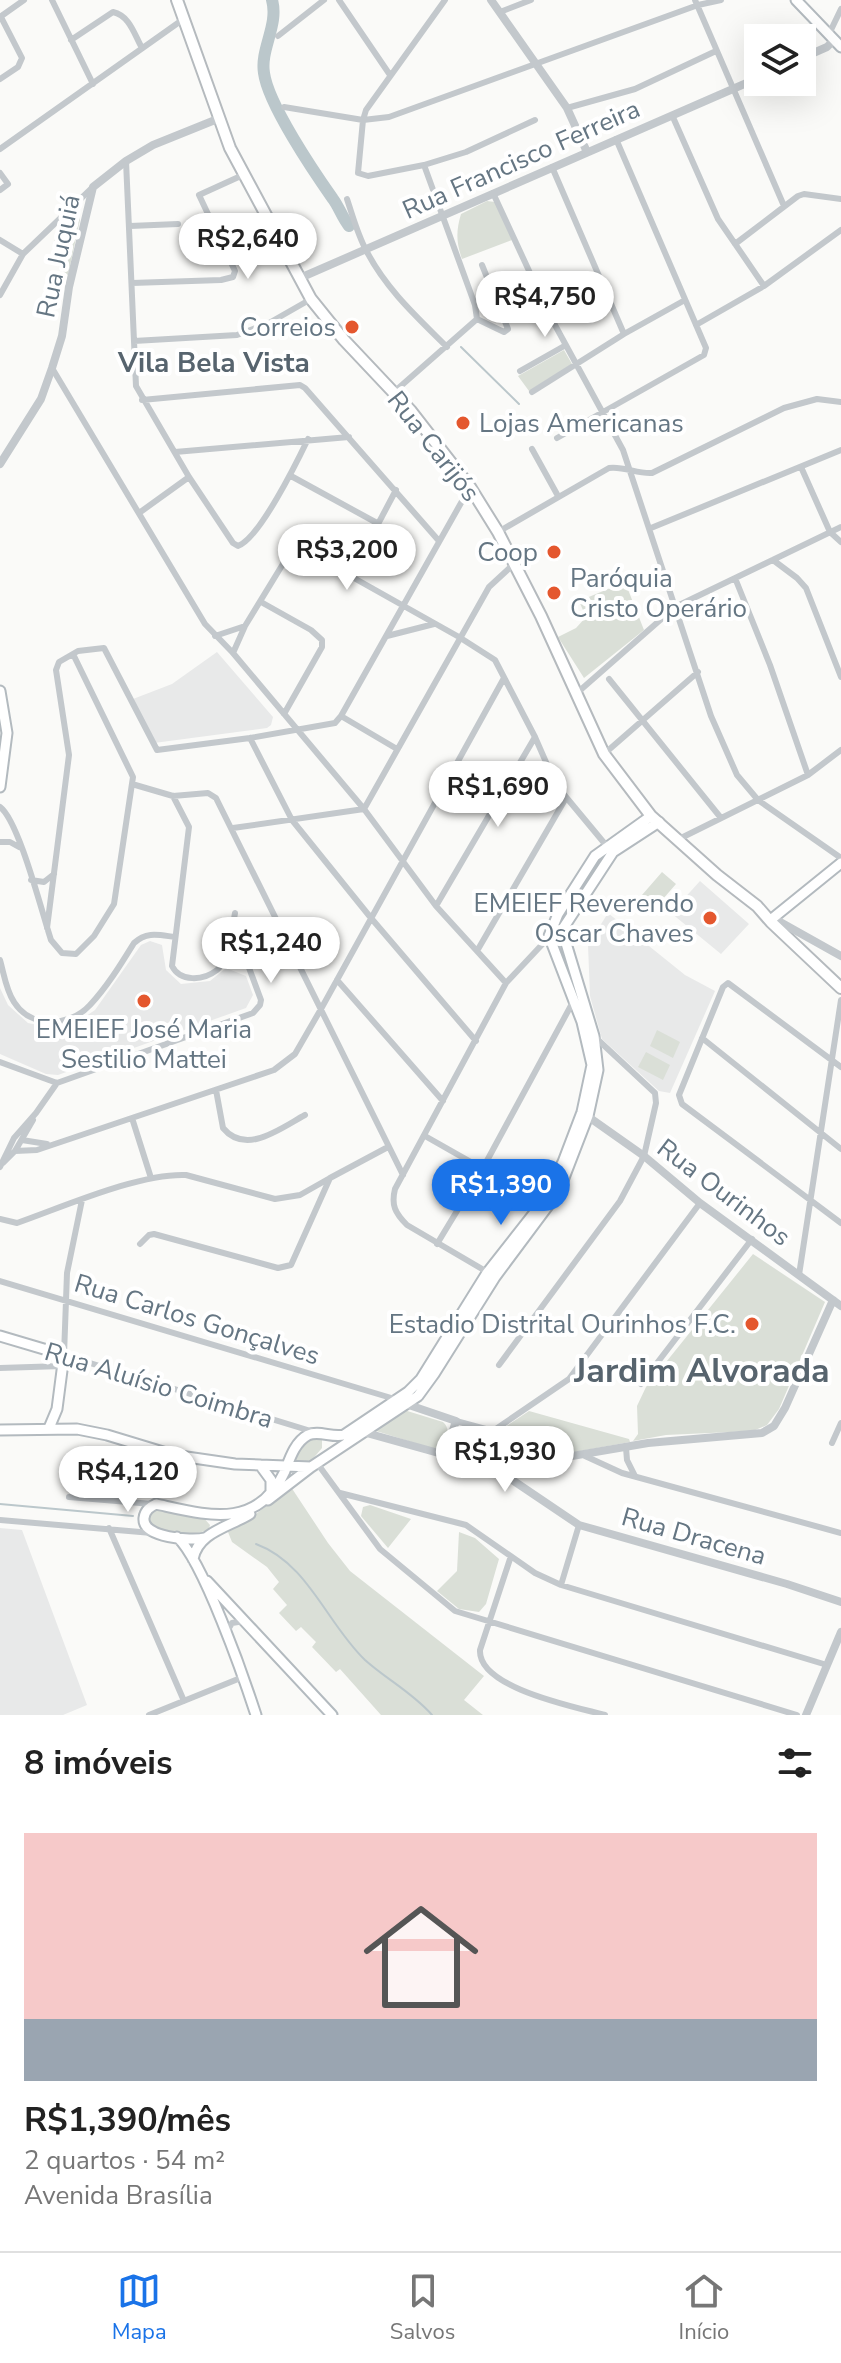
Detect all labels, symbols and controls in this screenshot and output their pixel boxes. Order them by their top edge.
map controls [744,24,816,96]
button: layers [744,24,816,96]
street label: Rua Francisco Ferreira [397,91,645,228]
street label: Rua Juquiá [28,191,89,321]
pin: R$2,640 [174,213,322,281]
text: R$2,640 [197,221,299,256]
pin: R$4,750 [471,271,619,339]
text: R$4,750 [494,279,596,314]
place label: Correios [240,310,336,345]
marker: Correios [343,318,361,336]
district label: Vila Bela Vista [117,344,310,382]
street label: Rua Carijós [379,384,488,509]
place label: Lojas Americanas [479,406,684,441]
marker: Lojas Americanas [454,414,472,432]
pin: R$3,200 [273,524,421,592]
text: R$3,200 [296,532,398,567]
place label: Coop [477,535,538,570]
marker: Coop [545,543,563,561]
place label: Paróquia Cristo Operário [570,561,747,626]
marker: Paróquia Cristo Operário [545,584,563,602]
pin: R$1,690 [424,761,572,829]
text: R$1,690 [447,769,549,804]
place label: EMEIEF Reverendo Oscar Chaves [474,886,694,951]
marker: EMEIEF Reverendo Oscar Chaves [701,909,719,927]
pin: R$1,240 [197,917,345,985]
text: R$1,240 [220,925,322,960]
marker: EMEIEF José Maria Sestilio Mattei [135,992,153,1010]
place label: EMEIEF José Maria Sestilio Mattei [36,1012,252,1077]
street label: Rua Ourinhos [650,1131,798,1254]
pin: R$1,390 [427,1159,575,1227]
text: R$1,390 [450,1167,552,1202]
street label: Rua Carlos Gonçalves [70,1266,324,1373]
place label: Estadio Distrital Ourinhos F.C. [389,1307,736,1342]
marker: Estadio Distrital Ourinhos F.C. [743,1315,761,1333]
street label: Rua Aluísio Coimbra [40,1334,277,1437]
district label: Jardim Alvorada [573,1348,830,1394]
pin: R$1,930 [431,1426,579,1494]
text: R$1,930 [454,1434,556,1469]
pin: R$4,120 [54,1446,202,1514]
text: R$4,120 [77,1454,179,1489]
street label: Rua Dracena [617,1499,770,1574]
text: 8 imóveis [24,1740,173,1786]
icon: filters [773,1741,817,1785]
icon: home [349,1885,493,2029]
text: R$1,390/mês [24,2097,231,2143]
text: 2 quartos · 54 m² [24,2143,225,2178]
text: Avenida Brasília [24,2178,213,2213]
tab: Mapa [112,2269,167,2347]
tab: Salvos [390,2269,455,2347]
tab: Início [679,2269,729,2347]

